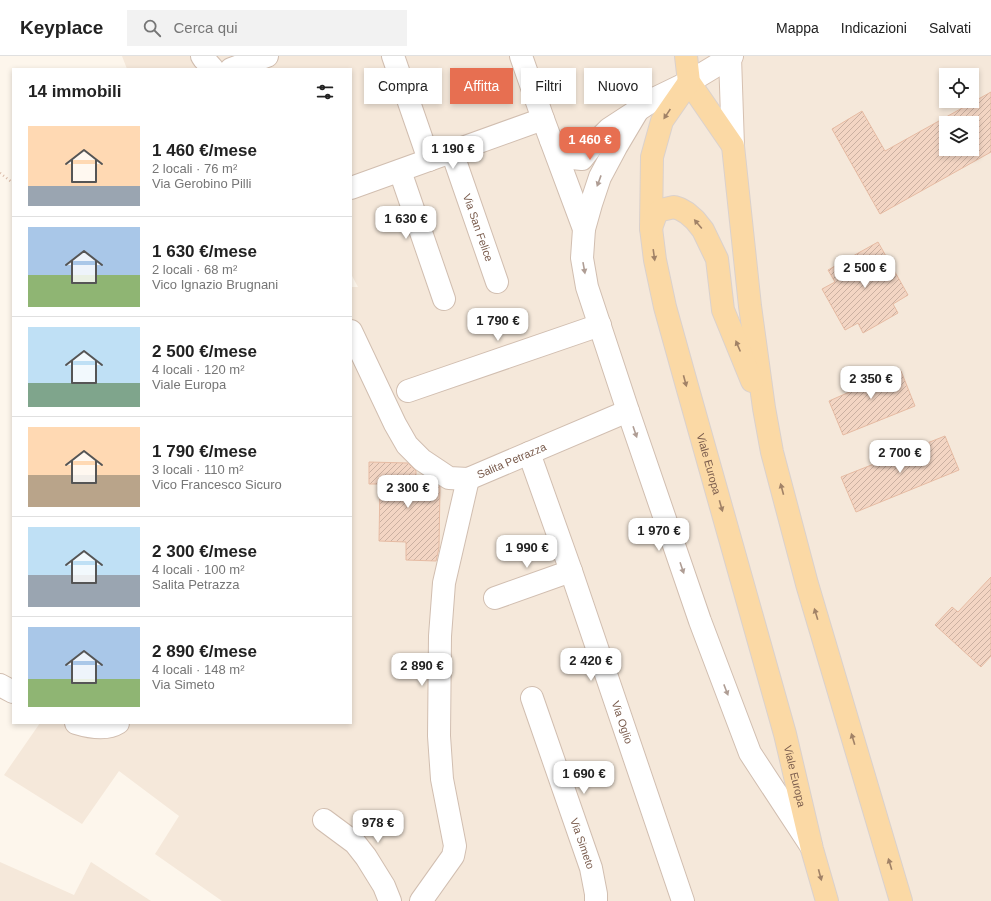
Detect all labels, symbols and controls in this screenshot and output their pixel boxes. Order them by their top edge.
search box [127,10,407,46]
text: Keyplace [20,17,103,38]
icon: search [141,17,163,39]
text: Cerca qui [173,19,238,36]
text: Mappa [776,20,819,36]
text: Indicazioni [841,20,907,36]
text: Salvati [929,20,971,36]
chip: Compra [364,68,442,104]
chip: Affitta [450,68,513,104]
chip: Filtri [521,68,576,104]
chip: Nuovo [584,68,652,104]
map controls [939,68,979,156]
button: locate [939,68,979,108]
icon: filters [314,81,336,103]
text: 14 immobili [28,82,122,101]
one-way arrow [663,109,671,119]
button: layers [939,116,979,156]
pin: 1 460 € [553,127,627,161]
text: 1 460 € [568,132,612,147]
pin: 1 190 € [416,136,490,170]
text: 1 460 €/mese [152,141,257,160]
text: 1 190 € [431,141,475,156]
icon: home [60,142,108,190]
text: 2 locali · 76 m² [152,161,237,176]
text: Via Gerobino Pilli [152,176,251,191]
one-way arrow [596,176,602,188]
street label: Via San Felice [461,192,495,263]
pin: 1 630 € [369,206,443,240]
text: 1 630 € [384,211,428,226]
one-way arrow [694,219,703,229]
text: 1 630 €/mese [152,242,257,261]
icon: home [60,243,108,291]
one-way arrow [651,249,657,261]
pin: 2 500 € [828,255,902,289]
text: 2 500 € [843,260,887,275]
text: 2 locali · 68 m² [152,262,237,277]
one-way arrow [581,262,587,274]
text: Vico Ignazio Brugnani [152,277,278,292]
pin: 1 790 € [461,308,535,342]
text: 1 790 € [476,313,520,328]
one-way arrow [735,340,741,351]
text: 2 500 €/mese [152,342,257,361]
icon: home [60,343,108,391]
text: 4 locali · 120 m² [152,362,244,377]
pin: 2 350 € [834,366,908,400]
text: 2 350 € [849,371,893,386]
one-way arrow [683,375,689,388]
text: Viale Europa [152,377,226,392]
one-way arrow [633,426,639,438]
street label: Viale Europa [695,432,723,497]
street label: Salita Petrazza [475,440,549,481]
pin: 2 700 € [863,440,937,474]
text: 1 790 €/mese [152,442,257,461]
icon: home [60,443,108,491]
text: 2 700 € [878,445,922,460]
text: 3 locali · 110 m² [152,462,244,477]
pin: 2 300 € [371,475,445,509]
text: Vico Francesco Sicuro [152,477,282,492]
text: 2 300 € [386,480,430,495]
one-way arrow [779,483,785,495]
one-way arrow [718,500,724,513]
pin: 1 970 € [622,518,696,552]
text: 1 970 € [637,523,681,538]
pin: 1 990 € [490,535,564,569]
text: 1 990 € [505,540,549,555]
text: 2 300 €/mese [152,542,257,561]
icon: home [60,543,108,591]
text: 4 locali · 100 m² [152,562,244,577]
one-way arrow [679,563,685,575]
text: Salita Petrazza [152,577,239,592]
one-way arrow [813,608,819,620]
text: 2 890 €/mese [152,642,257,661]
icon: home [60,643,108,691]
pin: 2 420 € [554,648,628,682]
pin: 2 890 € [385,653,459,687]
text: 2 420 € [569,653,613,668]
text: 2 890 € [400,658,444,673]
text: 4 locali · 148 m² [152,662,244,677]
text: Via Simeto [152,677,215,692]
one-way arrow [724,685,730,697]
street label: Via Oglio [610,699,635,745]
one-way arrow [850,733,856,745]
street label: Viale Europa [782,744,808,809]
pin: 1 690 € [547,761,621,795]
text: 1 690 € [562,766,606,781]
pin: 978 € [350,810,406,844]
text: 978 € [362,815,394,830]
street label: Via Simeto [568,816,597,871]
one-way arrow [887,857,893,869]
one-way arrow [817,869,823,881]

